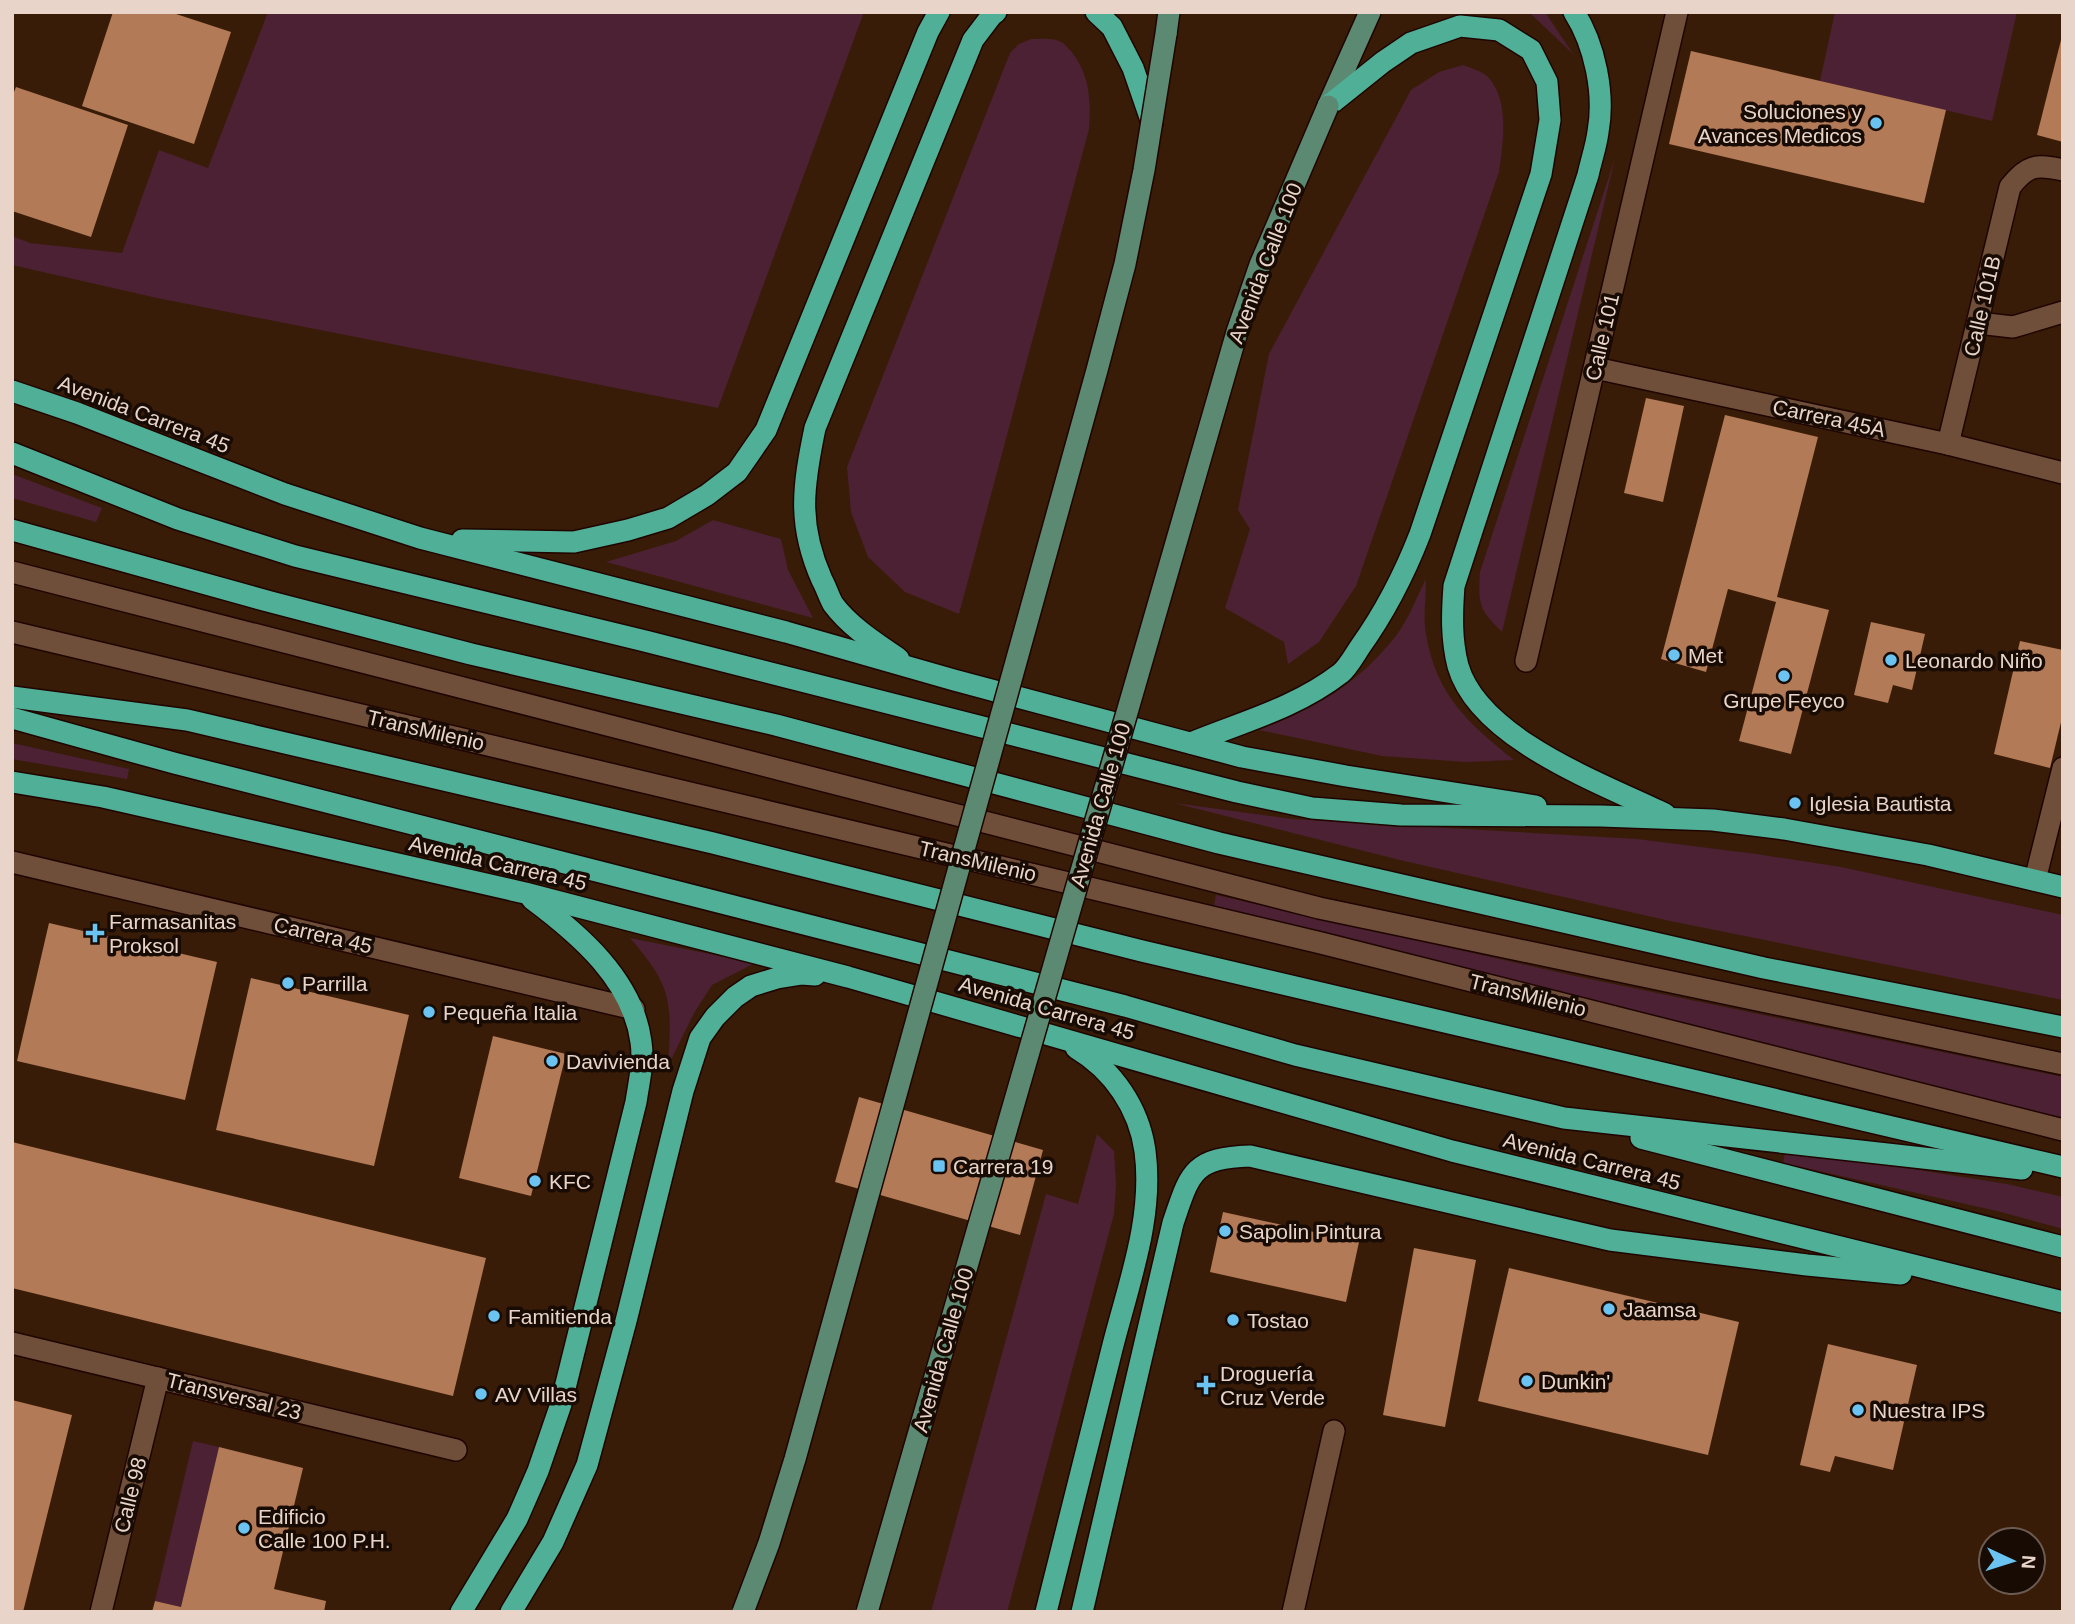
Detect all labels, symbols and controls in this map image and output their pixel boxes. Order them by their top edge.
place label: Soluciones y Avances Medicos [1698,100,1862,147]
marker: Soluciones y Avances Medicos [1868,115,1884,131]
street label: Avenida Calle 100 [1224,179,1306,347]
street label: Calle 101B [1959,253,2005,359]
street label: Calle 101 [1581,291,1623,383]
street label: Avenida Carrera 45 [55,371,233,457]
street label: Carrera 45A [1771,395,1887,441]
place label: Met [1688,644,1723,667]
marker: Met [1666,647,1682,663]
place label: Leonardo Niño [1905,649,2043,672]
marker: Leonardo Niño [1883,652,1899,668]
marker: Grupe Feyco [1776,668,1792,684]
place label: Grupe Feyco [1723,689,1845,712]
street label: TransMilenio [365,705,487,755]
street label: Avenida Calle 100 [1066,720,1134,890]
place label: Iglesia Bautista [1809,792,1952,815]
marker: Iglesia Bautista [1787,795,1803,811]
street label: Avenida Carrera 45 [407,831,589,895]
street label: TransMilenio [917,836,1039,886]
place label: Farmasanitas Proksol [109,910,236,957]
street label: Carrera 45 [272,913,374,957]
marker: Farmasanitas Proksol [87,925,103,941]
street label: TransMilenio [1467,969,1589,1021]
place label: Parrilla [302,972,368,995]
street label: Avenida Carrera 45 [956,972,1138,1044]
marker: Parrilla [280,975,296,991]
place label: Pequeña Italia [443,1001,578,1024]
marker: Pequeña Italia [421,1004,437,1020]
place label: Davivienda [566,1050,670,1073]
marker: Davivienda [544,1053,560,1069]
street label: Avenida Carrera 45 [1501,1128,1683,1194]
place label: Carrera 19 [953,1155,1053,1178]
marker: Carrera 19 [931,1158,947,1174]
place label: KFC [549,1170,591,1193]
marker: KFC [527,1173,543,1189]
place label: Sapolin Pintura [1239,1220,1382,1243]
marker: Sapolin Pintura [1217,1223,1233,1239]
street label: Avenida Calle 100 [909,1265,977,1435]
place label: Jaamsa [1623,1298,1697,1321]
marker: Jaamsa [1601,1301,1617,1317]
place label: Famitienda [508,1305,612,1328]
marker: Famitienda [486,1308,502,1324]
place label: Tostao [1247,1309,1309,1332]
marker: Tostao [1225,1312,1241,1328]
place label: Droguería Cruz Verde [1220,1362,1325,1409]
street label: Transversal 23 [164,1368,304,1424]
place label: Dunkin' [1541,1370,1610,1393]
marker: Dunkin' [1519,1373,1535,1389]
marker: Droguería Cruz Verde [1198,1377,1214,1393]
place label: AV Villas [495,1383,577,1406]
marker: AV Villas [473,1386,489,1402]
place label: Nuestra IPS [1872,1399,1985,1422]
marker: Nuestra IPS [1850,1402,1866,1418]
street label: Calle 98 [110,1455,150,1535]
place label: Edificio Calle 100 P.H. [258,1505,391,1552]
marker: Edificio Calle 100 P.H. [236,1520,252,1536]
north arrow [1977,1526,2047,1596]
text: N [2018,1555,2039,1570]

